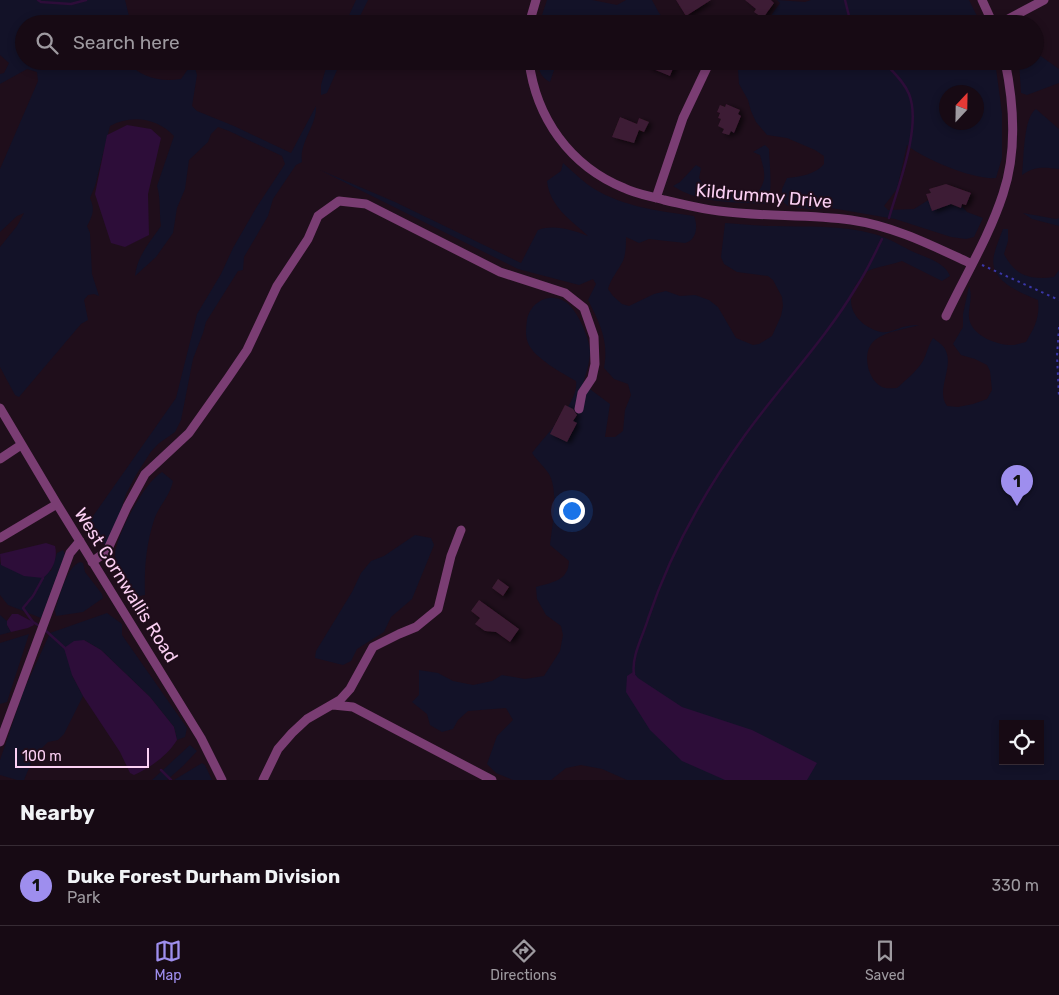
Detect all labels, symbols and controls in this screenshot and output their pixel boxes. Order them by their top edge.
search box [15,15,1044,70]
icon: search [33,29,61,57]
text: Search here [73,31,180,54]
north arrow [939,85,984,130]
street label: Kildrummy Drive [695,179,833,213]
pin: 1 [1001,465,1033,506]
your location [559,498,585,524]
street label: West Cornwallis Road [69,504,183,666]
map controls [999,720,1044,765]
button: locate [999,720,1044,765]
scale bar [15,745,149,768]
text: 100 m [22,748,62,765]
text: Nearby [20,800,95,825]
text: Duke Forest Durham Division [67,865,340,888]
text: 1 [32,876,40,895]
text: 330 m [991,876,1039,895]
text: Park [67,888,100,907]
tab: Map [154,937,182,984]
tab: Directions [490,937,557,984]
tab: Saved [865,937,905,984]

